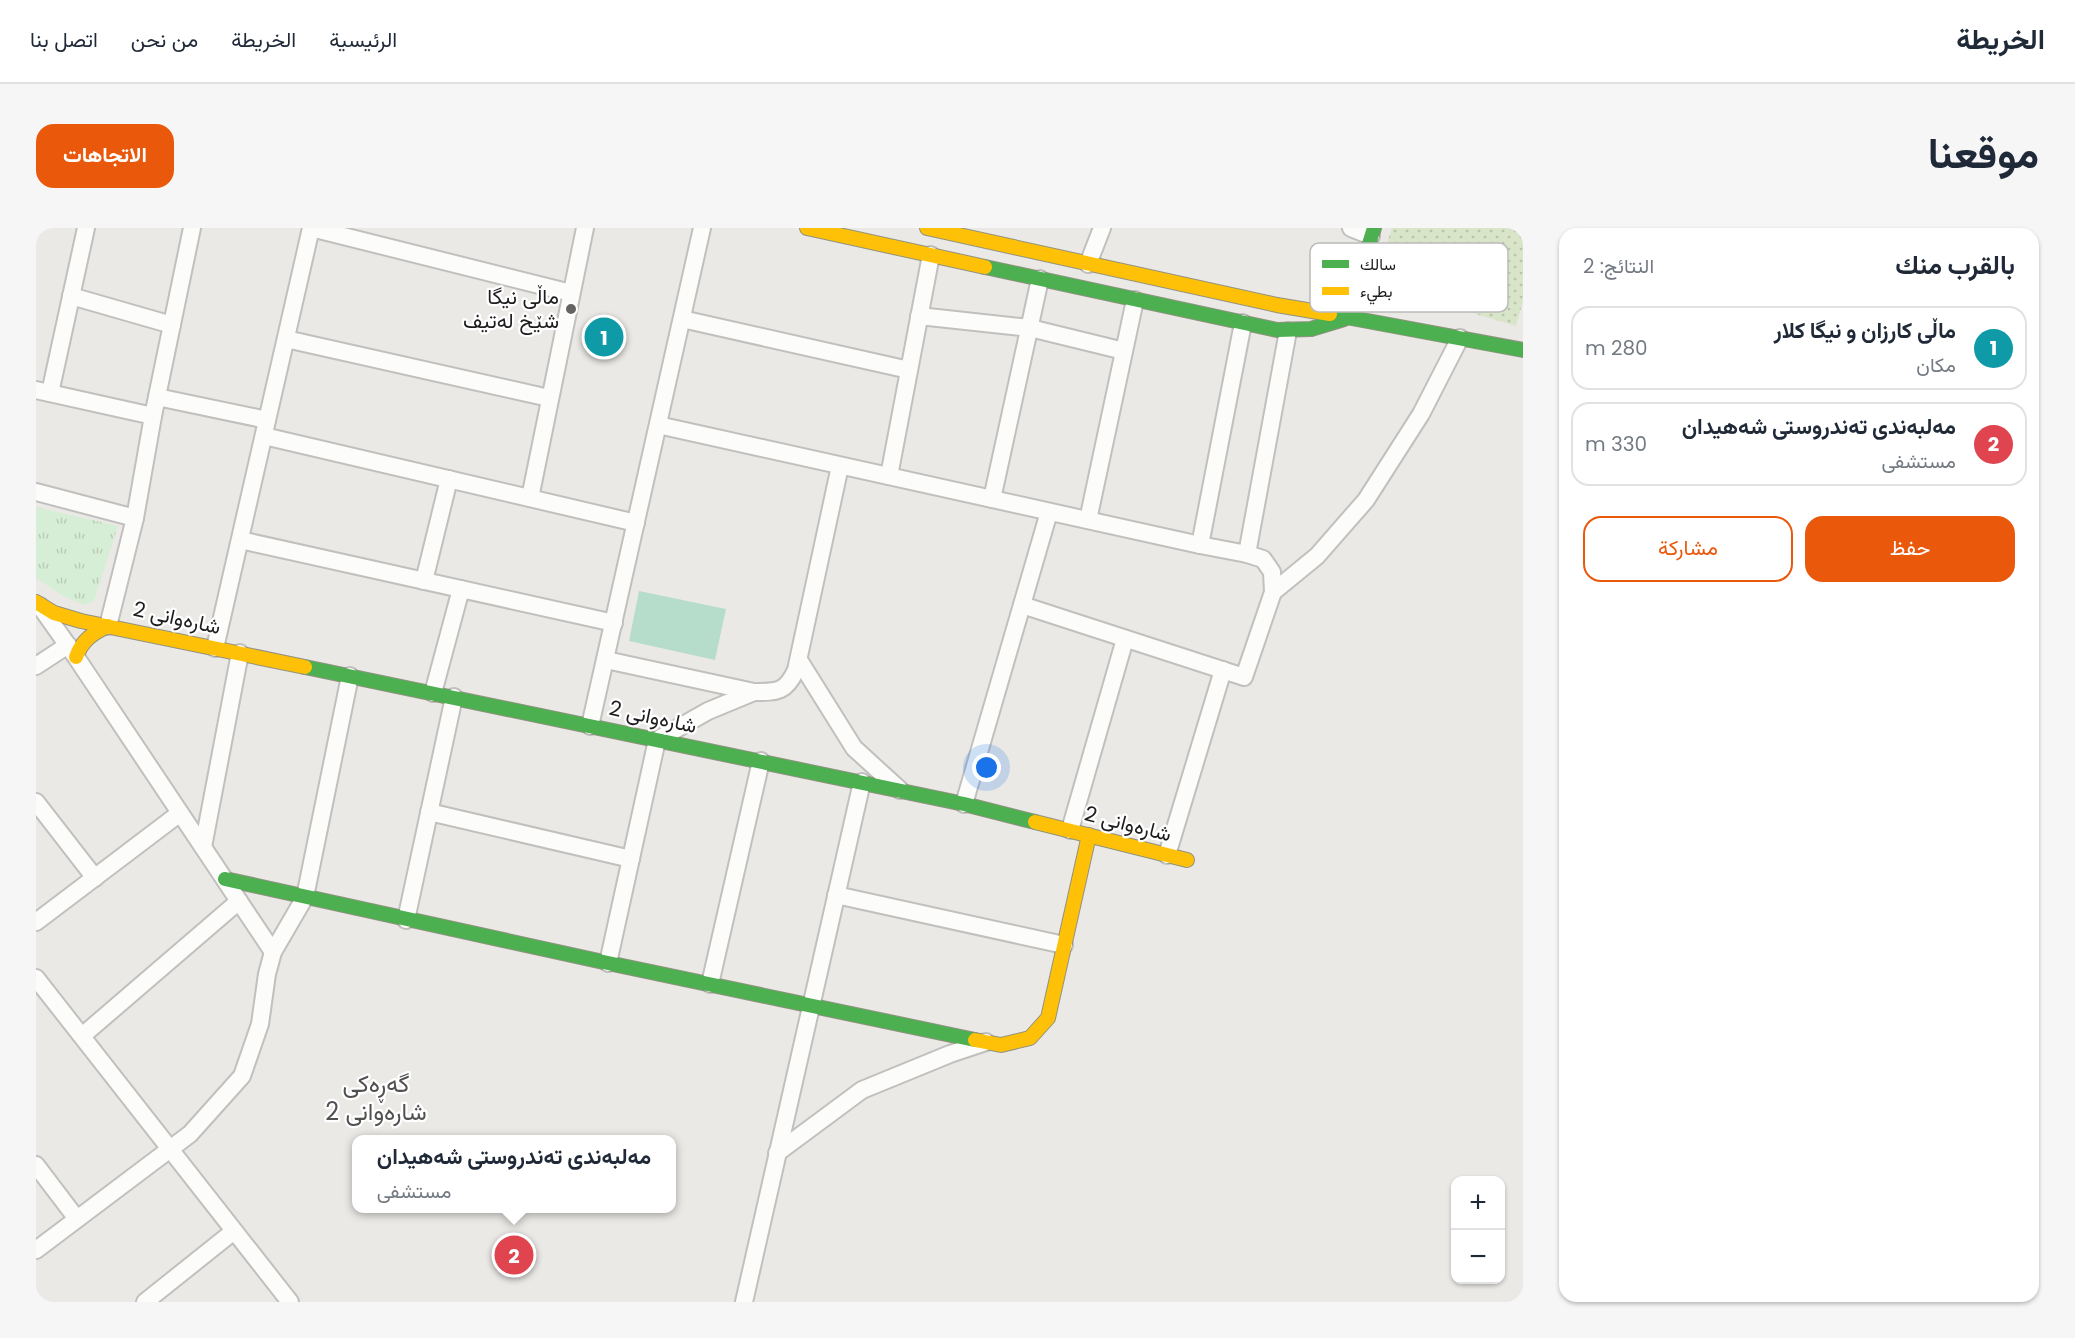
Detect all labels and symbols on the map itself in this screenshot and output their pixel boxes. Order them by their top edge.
legend [1310,243,1508,312]
text: سالك [1360,253,1396,276]
text: بطيء [1360,280,1392,305]
place label: ماڵی نیگا شێخ لەتیف [463,282,559,335]
marker: ماڵی نیگا شێخ لەتیف [564,302,578,316]
pin: 1 [584,314,624,360]
street label: شارەوانی 2 [131,594,224,641]
street label: شارەوانی 2 [607,693,700,740]
your location [972,753,1001,782]
street label: شارەوانی 2 [1081,799,1175,848]
district label: گەڕەکی شارەوانی 2 [325,1067,427,1128]
pin: 2 [494,1232,534,1278]

